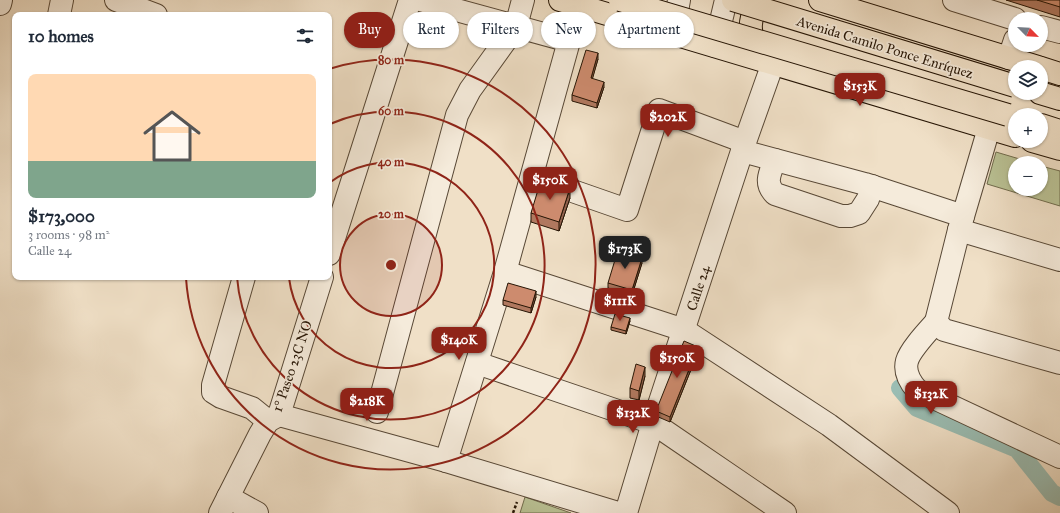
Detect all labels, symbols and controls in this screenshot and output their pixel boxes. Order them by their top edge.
chip: Buy [344,12,395,48]
chip: Rent [403,12,459,48]
chip: Filters [467,12,533,48]
chip: New [541,12,596,48]
chip: Apartment [604,12,694,48]
street label: Avenida Camilo Ponce Enríquez [793,12,976,84]
north arrow [1008,12,1048,52]
map controls [1008,12,1048,196]
icon: filters [294,25,316,47]
text: 10 homes [28,26,94,47]
text: 80 m [378,53,405,67]
button: layers [1008,60,1048,100]
pin: $153K [832,73,888,107]
text: $153K [843,78,877,94]
icon: home [136,100,208,172]
text: 60 m [378,104,405,118]
pin: $202K [640,104,696,138]
button: + [1008,108,1048,148]
text: $202K [649,109,687,125]
text: 40 m [378,155,405,170]
button: − [1008,156,1048,196]
pin: $150K [522,167,578,201]
text: $150K [532,172,568,188]
text: $173,000 [28,206,95,227]
text: 20 m [378,207,405,221]
text: 3 rooms · 98 m² [28,227,110,243]
pin: $173K [597,236,653,270]
text: $173K [608,241,642,257]
text: Calle 24 [28,243,71,259]
centre of rings [384,258,398,272]
street label: Calle 24 [683,262,714,313]
pin: $111K [592,288,648,322]
text: $111K [604,293,636,309]
street label: 1° Paseo 23C NO [269,318,316,414]
pin: $140K [431,327,487,361]
text: $140K [441,332,477,348]
pin: $150K [649,345,705,379]
text: $150K [659,350,695,366]
pin: $132K [903,381,959,415]
text: $132K [914,386,948,402]
pin: $218K [339,388,395,422]
text: $218K [349,393,385,409]
pin: $132K [605,400,661,434]
text: $132K [616,405,650,421]

